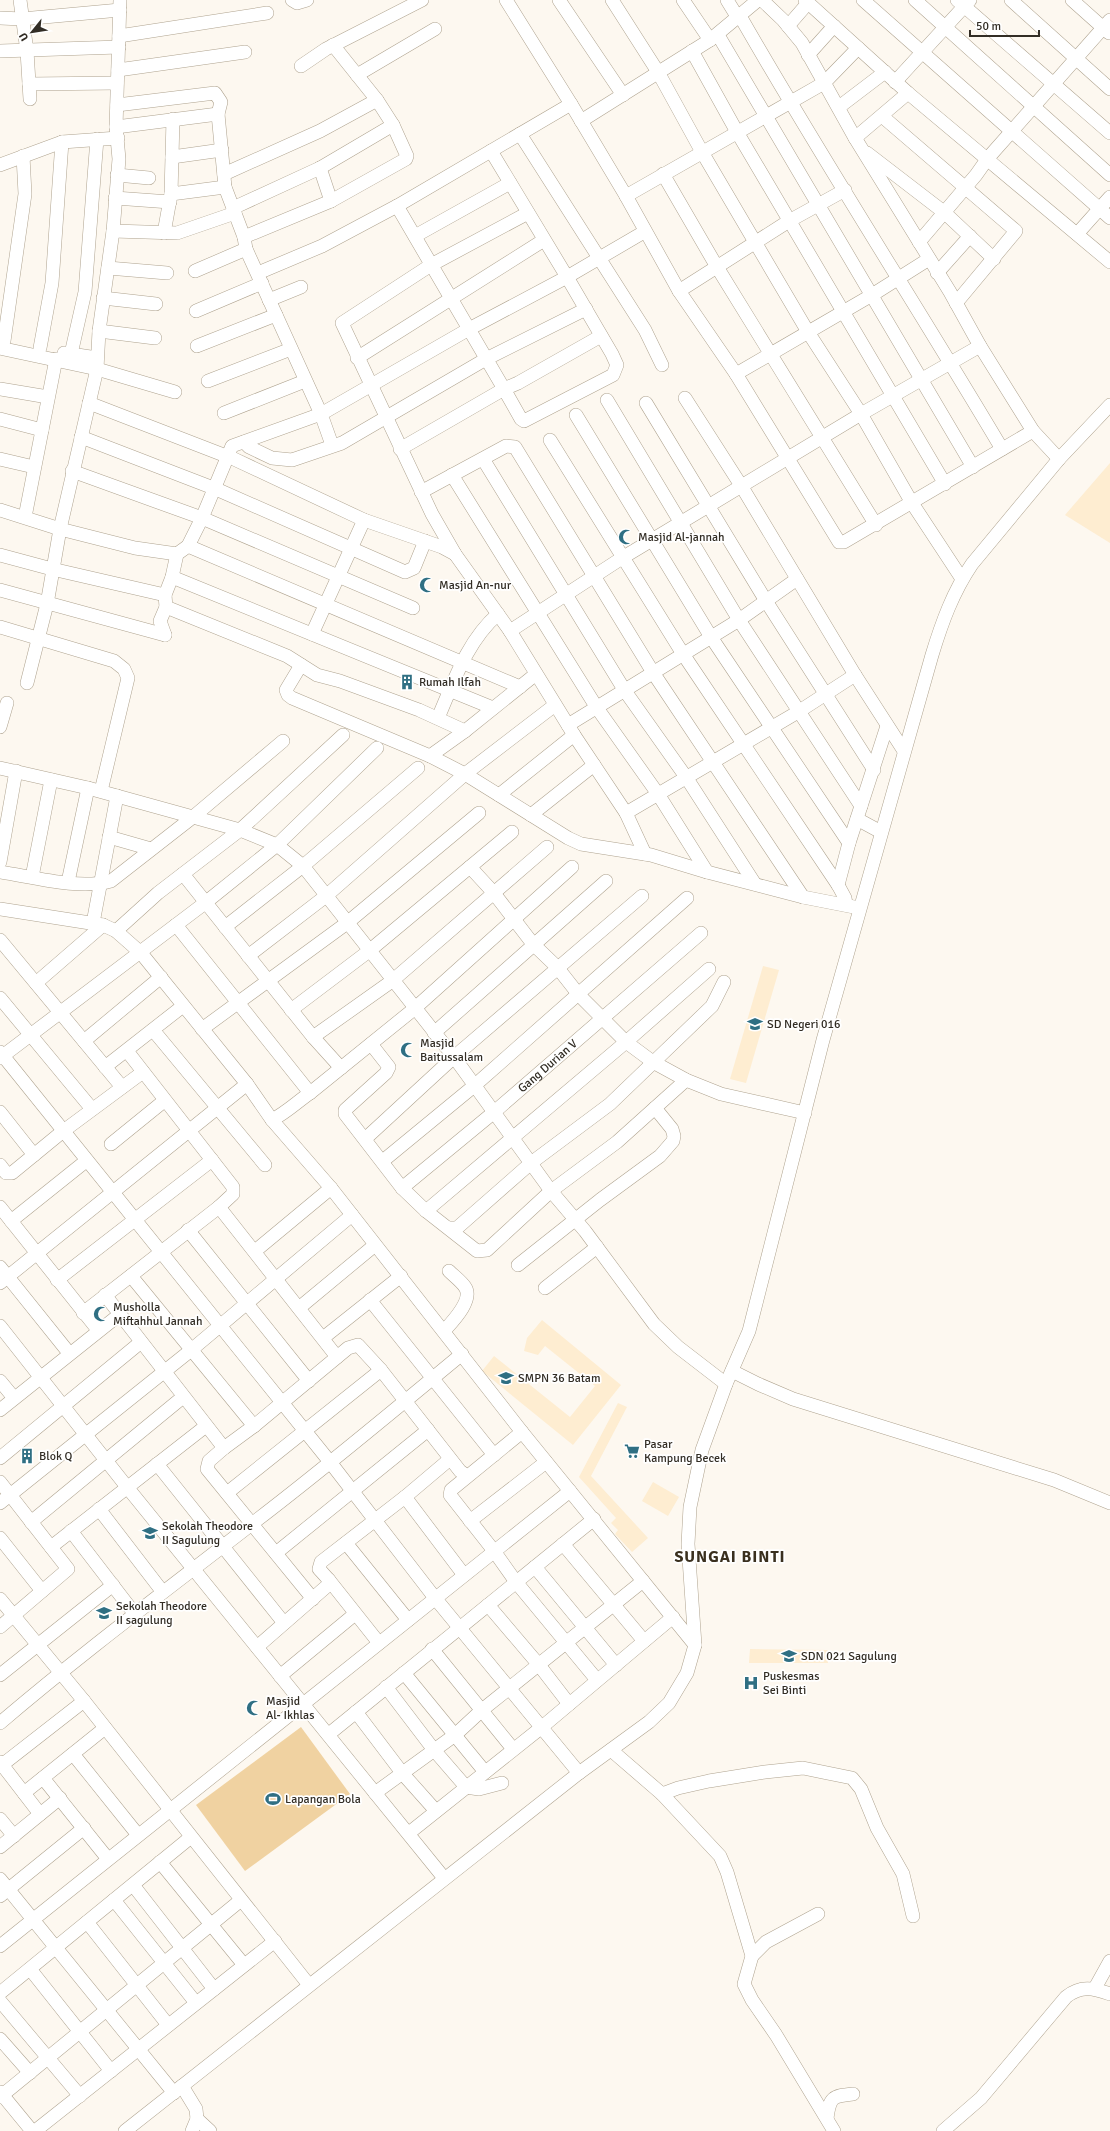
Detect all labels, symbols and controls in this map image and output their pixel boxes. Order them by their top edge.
north arrow [12,12,52,52]
scale bar [970,12,1039,38]
text: 50 m [976,19,1001,34]
text: U [16,30,31,43]
mosque icon: Masjid Al-jannah [617,528,635,546]
place label: Masjid Al-jannah [638,530,725,545]
mosque icon: Masjid An-nur [418,576,436,594]
place label: Masjid An-nur [439,578,512,593]
building icon: Rumah Ilfah [398,673,416,691]
place label: Rumah Ilfah [419,675,481,690]
school or university icon: SD Negeri 016 [746,1015,764,1033]
place label: SD Negeri 016 [767,1017,841,1032]
place label: Masjid Baitussalam [420,1036,483,1065]
street label: Gang Durian V [515,1036,581,1096]
mosque icon: Masjid Baitussalam [399,1041,417,1059]
place label: Musholla Miftahhul Jannah [113,1300,202,1329]
mosque icon: Musholla Miftahhul Jannah [92,1305,110,1323]
school or university icon: SMPN 36 Batam [497,1369,515,1387]
place label: SMPN 36 Batam [518,1371,601,1386]
place label: Pasar Kampung Becek [644,1437,726,1466]
supermarket icon: Pasar Kampung Becek [623,1442,641,1460]
building icon: Blok Q [18,1447,36,1465]
place label: Blok Q [39,1449,73,1464]
place label: Sekolah Theodore II Sagulung [162,1519,253,1548]
school or university icon: Sekolah Theodore II Sagulung [141,1524,159,1542]
district label: SUNGAI BINTI [674,1547,786,1567]
place label: Sekolah Theodore II sagulung [116,1599,207,1628]
school or university icon: Sekolah Theodore II sagulung [95,1604,113,1622]
school or university icon: SDN 021 Sagulung [780,1647,798,1665]
place label: SDN 021 Sagulung [801,1649,897,1664]
place label: Puskesmas Sei Binti [763,1669,819,1698]
hospital icon: Puskesmas Sei Binti [742,1674,760,1692]
place label: Masjid Al- Ikhlas [266,1694,314,1723]
mosque icon: Masjid Al- Ikhlas [245,1699,263,1717]
sports icon: Lapangan Bola [264,1790,282,1808]
place label: Lapangan Bola [285,1792,361,1807]

